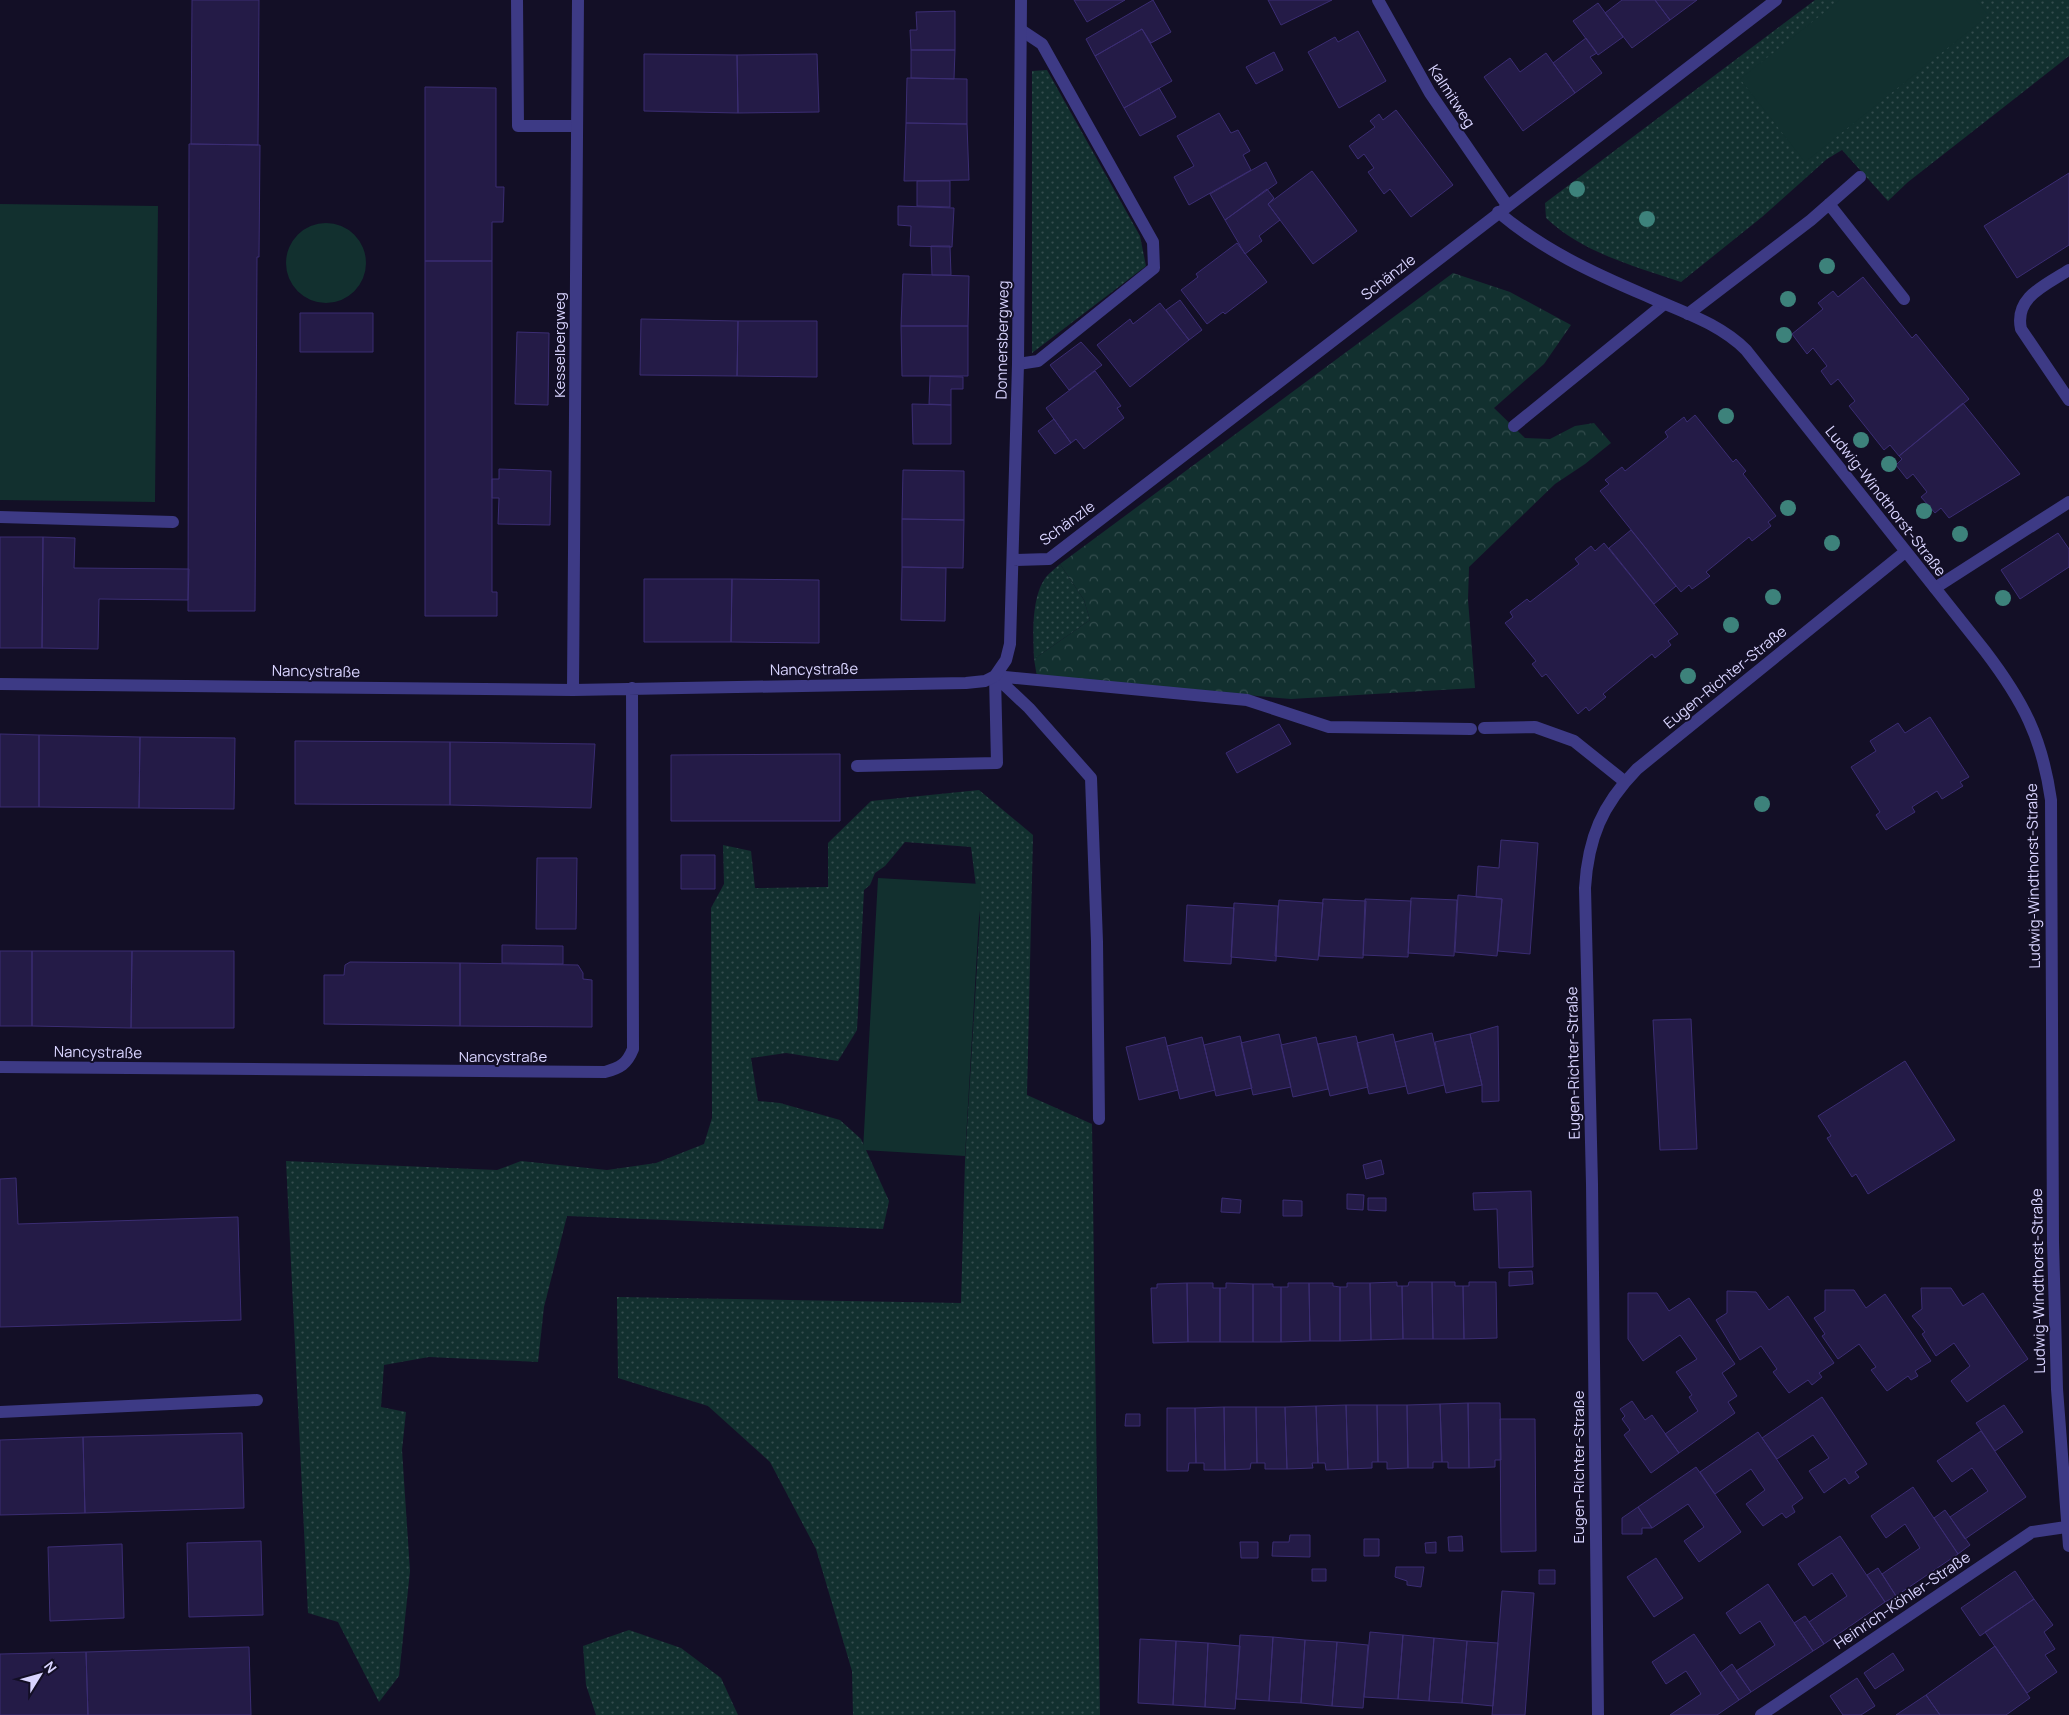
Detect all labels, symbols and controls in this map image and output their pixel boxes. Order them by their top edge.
street label: Kalmitweg [1424,60,1480,132]
street label: Schänzle [1356,249,1420,305]
street label: Donnersbergweg [990,280,1014,400]
street label: Kesselbergweg [549,292,570,398]
street label: Ludwig-Windthorst-Straße [1821,421,1952,581]
street label: Schänzle [1035,496,1099,550]
street label: Eugen-Richter-Straße [1659,621,1791,733]
street label: Nancystraße [770,658,859,680]
street label: Nancystraße [272,660,361,682]
street label: Ludwig-Windthorst-Straße [2021,783,2045,969]
street label: Eugen-Richter-Straße [1561,986,1585,1140]
street label: Nancystraße [54,1041,143,1063]
street label: Nancystraße [459,1046,547,1067]
street label: Ludwig-Windthorst-Straße [2026,1188,2050,1374]
street label: Eugen-Richter-Straße [1568,1390,1589,1543]
street label: Heinrich-Köhler-Straße [1830,1546,1975,1654]
north arrow [15,1650,65,1700]
text: N [40,1657,61,1677]

